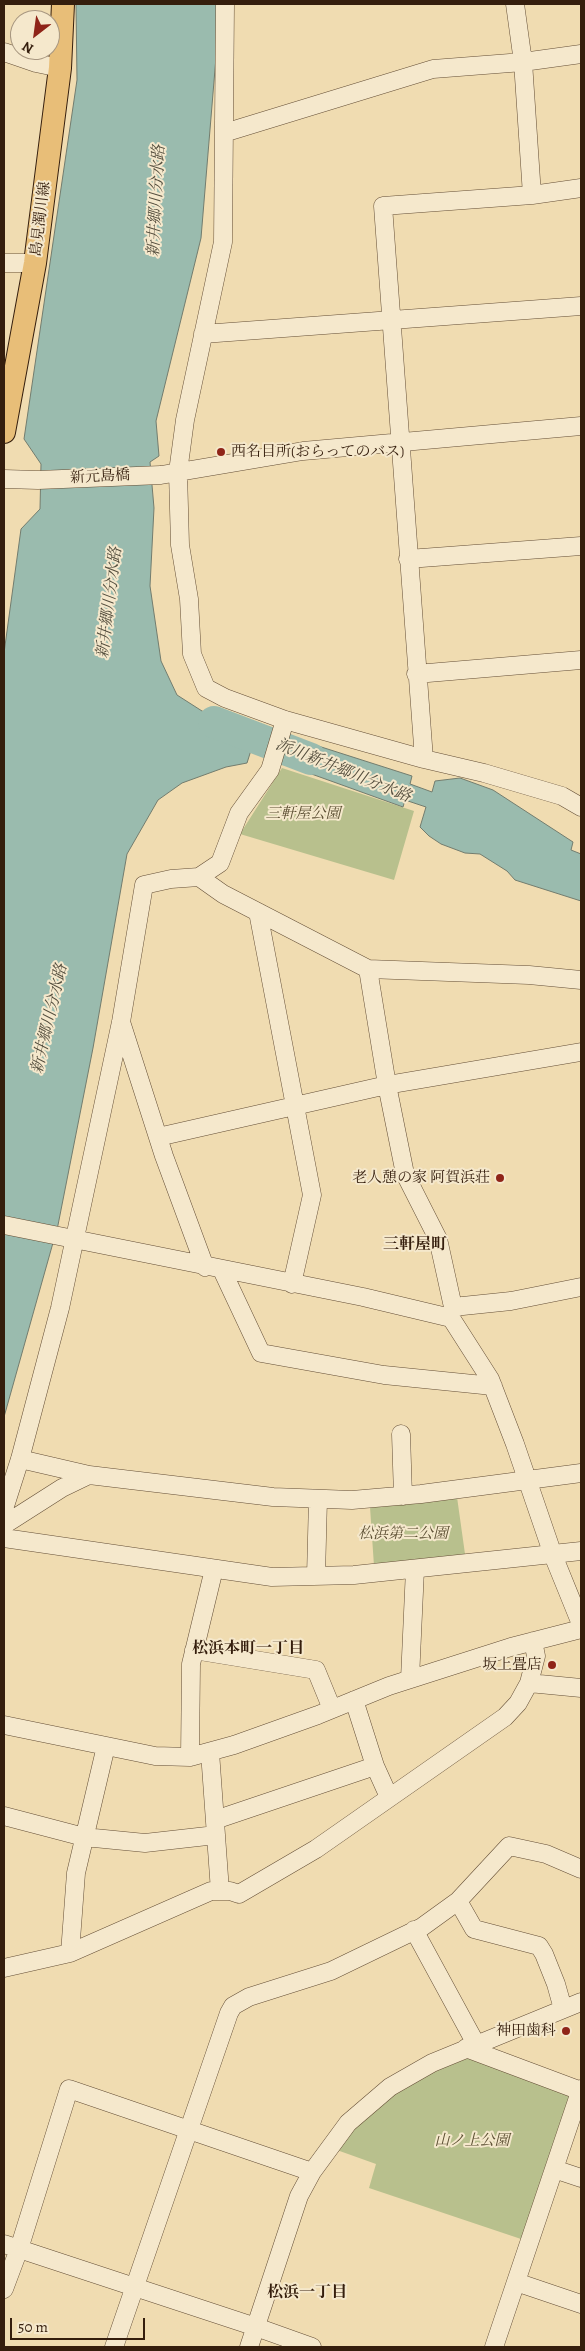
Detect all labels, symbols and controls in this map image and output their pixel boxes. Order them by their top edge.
north arrow [10,10,60,60]
text: N [19,37,37,58]
water label: 新井郷川分水路 [144,145,170,257]
street label: 島見濁川線 [27,181,55,257]
place label: 西名目所(おらってのバス) [231,443,404,461]
marker: 西名目所(おらってのバス) [215,446,227,458]
street label: 新元島橋 [70,466,130,488]
water label: 新井郷川分水路 [94,546,126,660]
water label: 派川新井郷川分水路 [273,735,413,807]
park label: 三軒屋公園 [266,805,340,823]
water label: 新井郷川分水路 [28,962,72,1076]
place label: 老人憩の家 阿賀浜荘 [352,1169,490,1187]
marker: 老人憩の家 阿賀浜荘 [494,1172,506,1184]
district label: 三軒屋町 [383,1235,447,1255]
park label: 松浜第二公園 [358,1525,448,1543]
district label: 松浜本町一丁目 [192,1639,304,1659]
place label: 坂上畳店 [482,1656,542,1674]
marker: 坂上畳店 [546,1659,558,1671]
place label: 神田歯科 [496,2022,556,2040]
marker: 神田歯科 [560,2025,572,2037]
park label: 山ノ上公園 [435,2132,509,2150]
district label: 松浜一丁目 [267,2283,347,2303]
scale bar [12,2308,148,2340]
text: 50 m [18,2317,48,2337]

